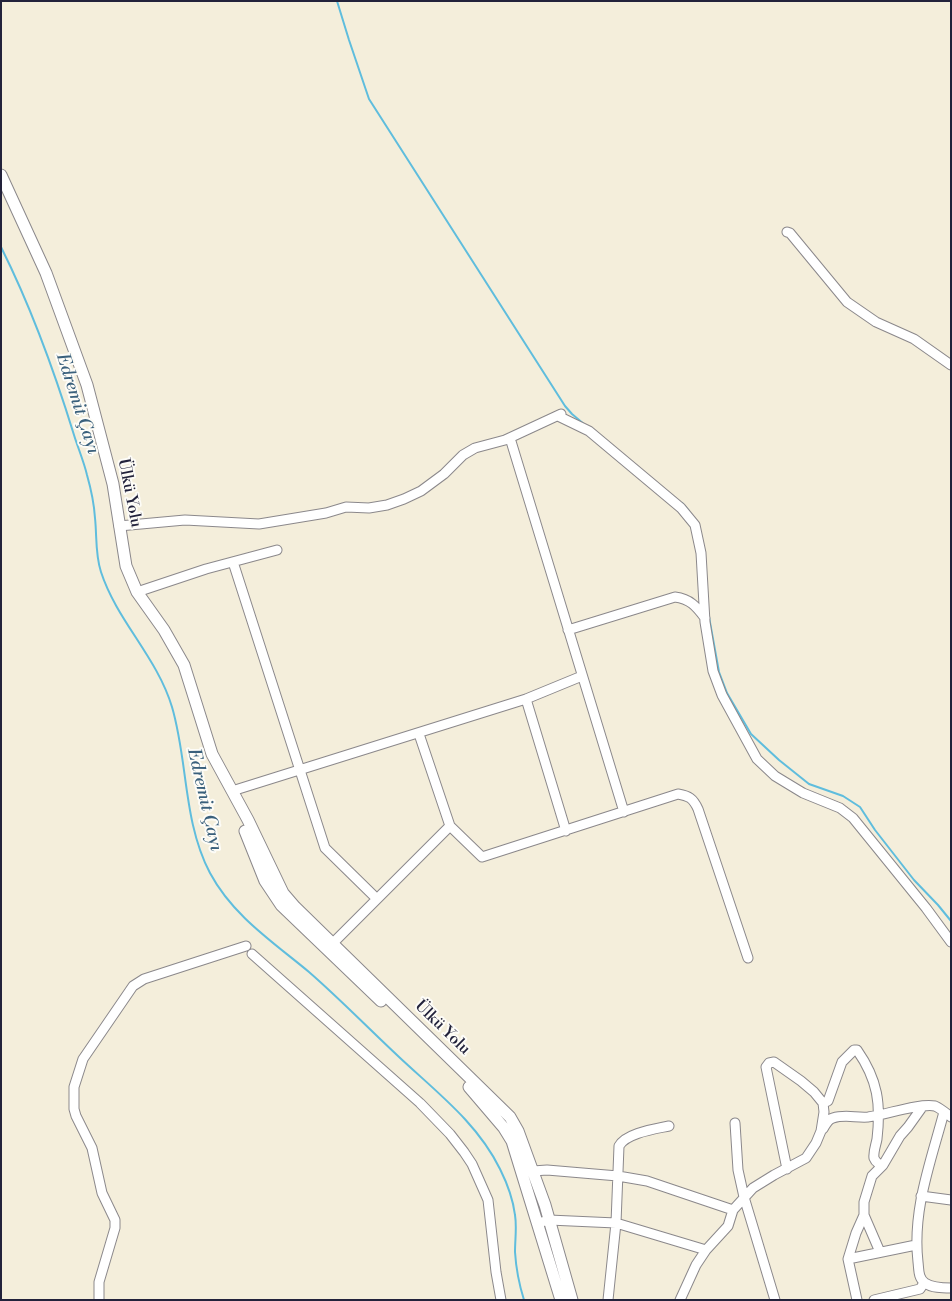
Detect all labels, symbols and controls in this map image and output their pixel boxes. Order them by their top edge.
water label: Edremit Çayı [51,351,103,457]
street label: Ülkü Yolu [113,457,145,529]
water label: Edremit Çayı [182,747,226,853]
street label: Ülkü Yolu [410,997,474,1059]

